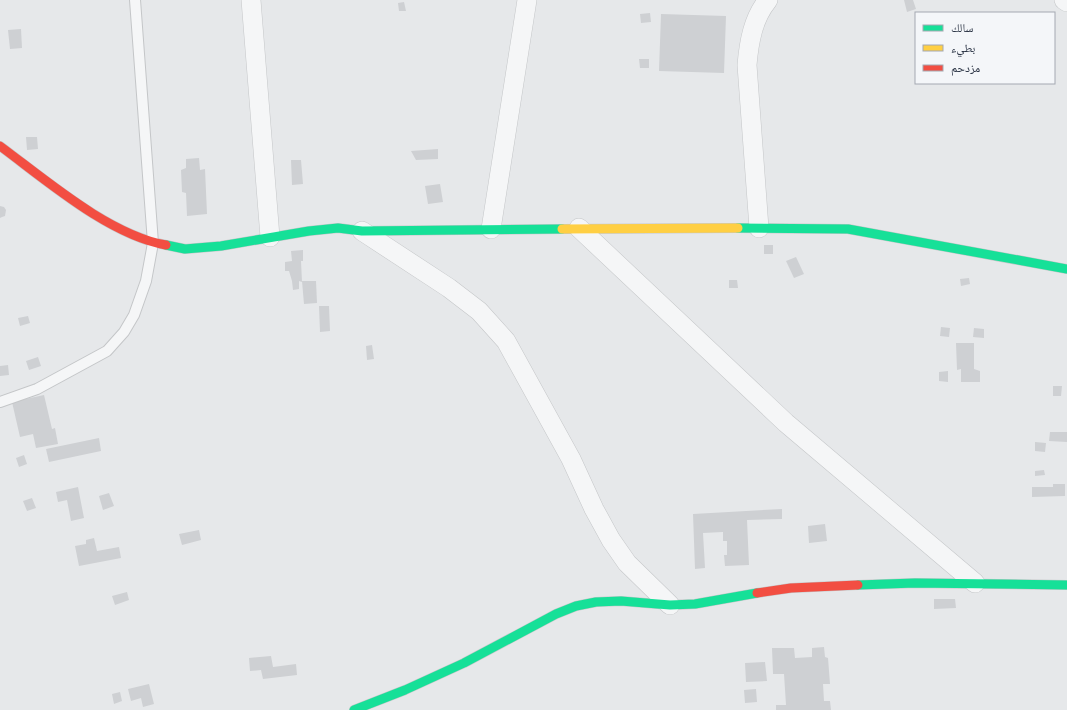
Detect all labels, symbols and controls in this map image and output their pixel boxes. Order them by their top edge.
legend [915,12,1055,84]
text: سالك [951,20,973,35]
text: بطيء [951,40,975,58]
text: مزدحم [951,60,980,76]

